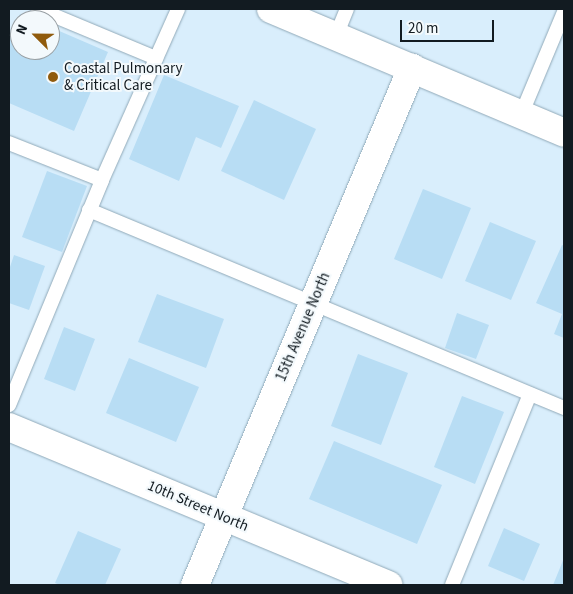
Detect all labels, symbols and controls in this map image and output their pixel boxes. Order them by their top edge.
north arrow [10,10,60,60]
scale bar [403,10,497,42]
text: 20 m [408,18,438,39]
text: N [11,21,33,38]
place label: Coastal Pulmonary & Critical Care [64,59,183,94]
marker: Coastal Pulmonary & Critical Care [46,70,60,84]
street label: 15th Avenue North [272,270,334,384]
street label: 10th Street North [145,477,251,535]

